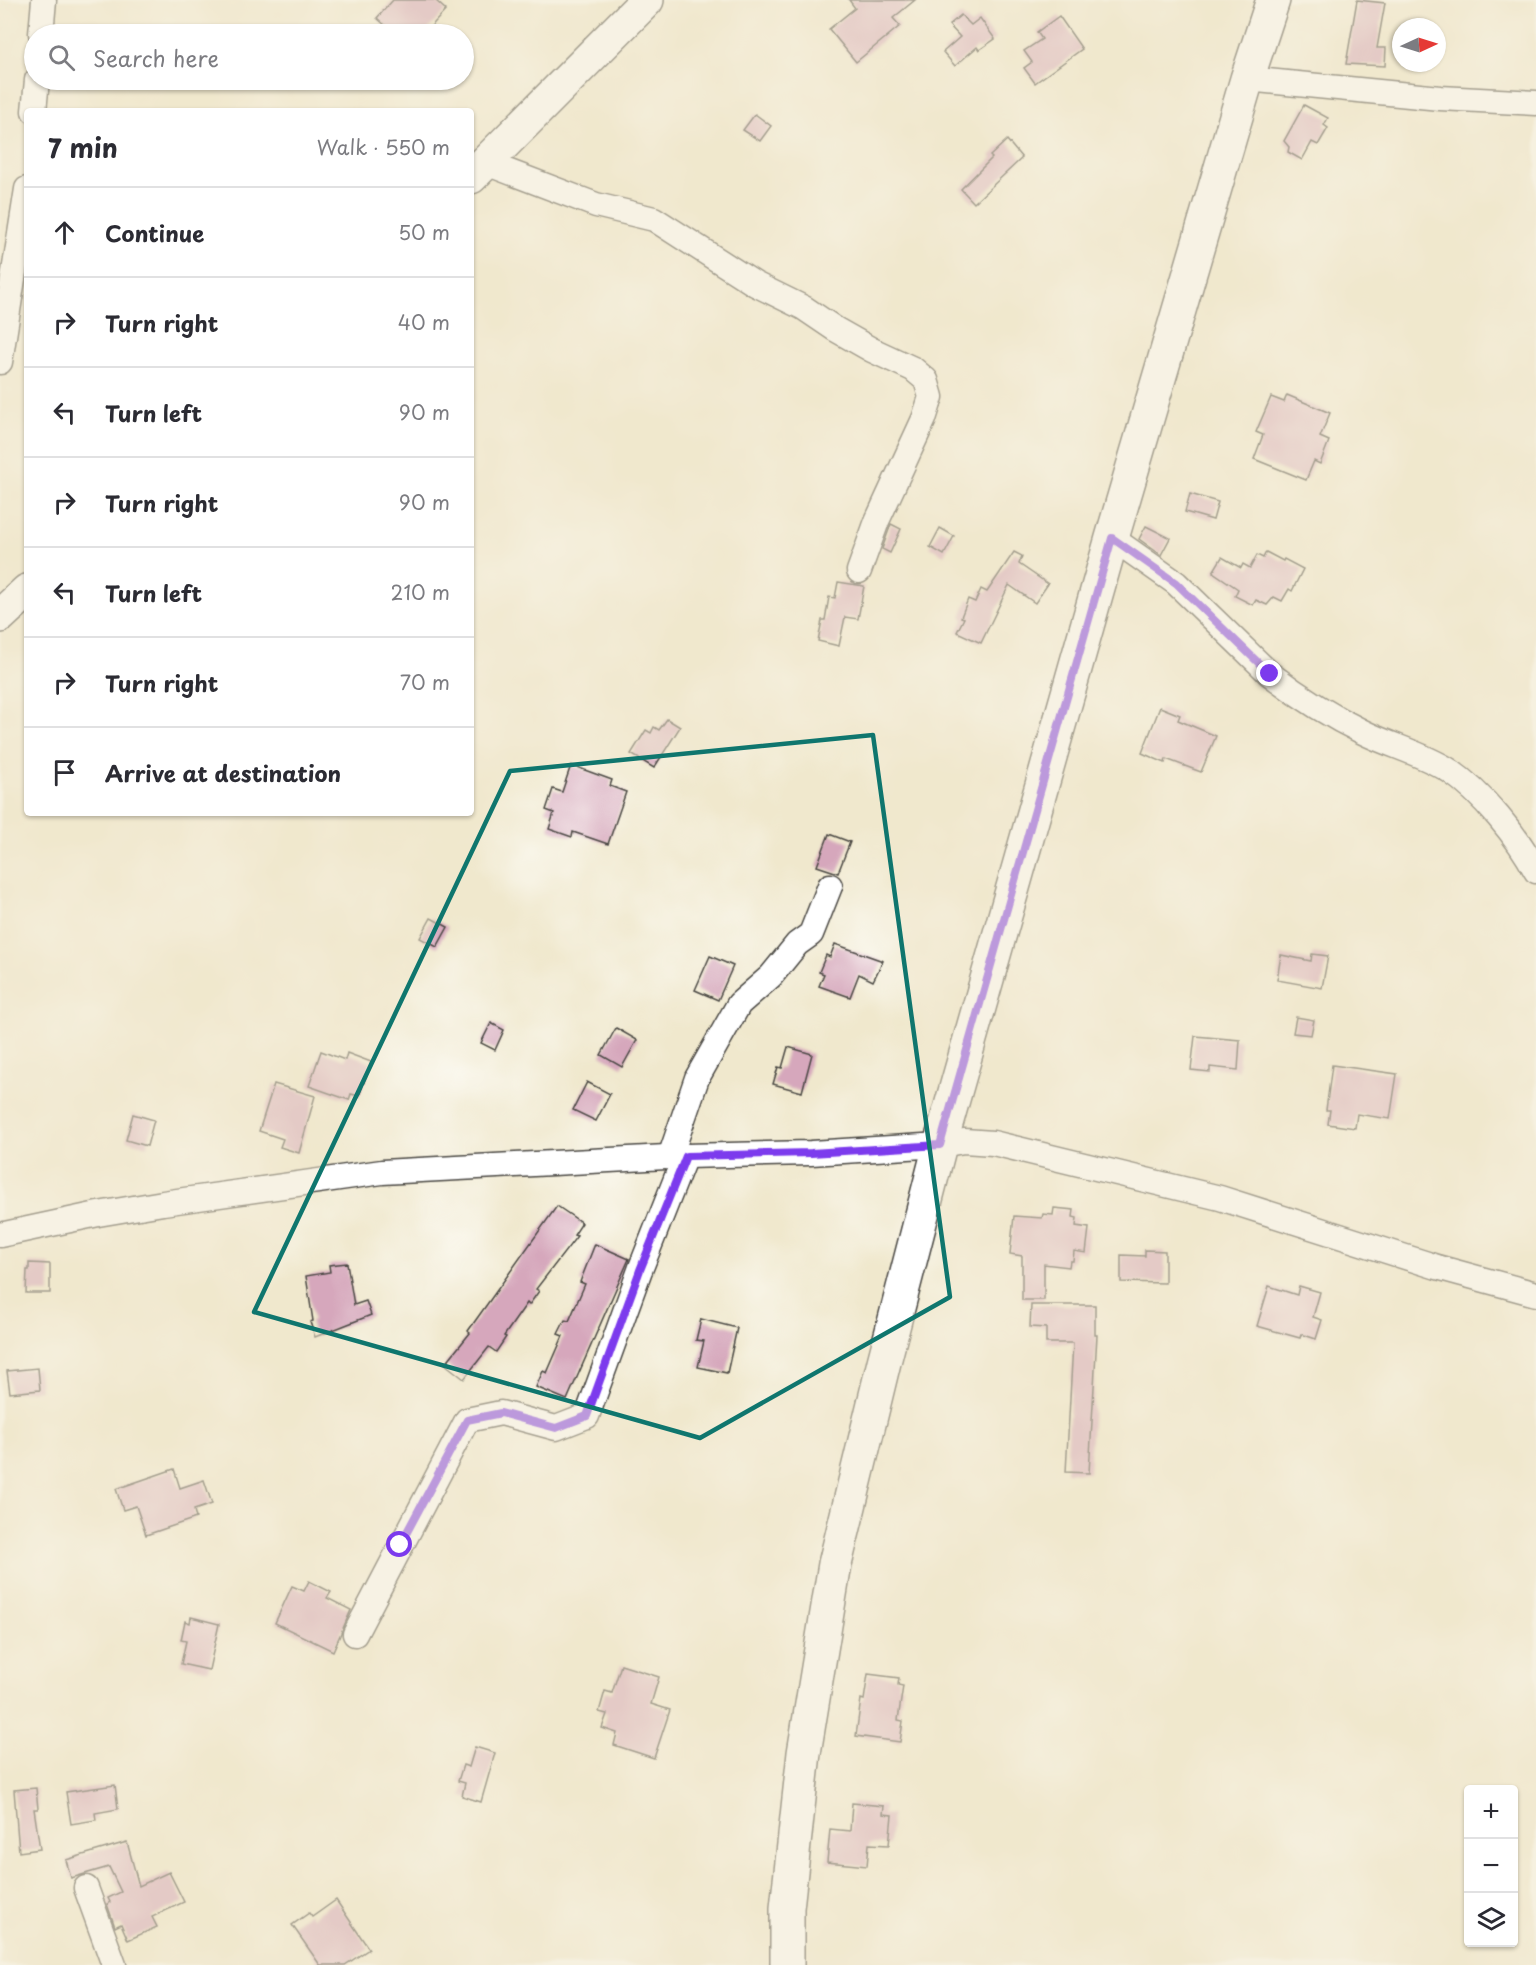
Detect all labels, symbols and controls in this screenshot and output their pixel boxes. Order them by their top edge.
north arrow [1392,18,1446,72]
search box [24,24,474,90]
icon: search [45,41,78,74]
text: Search here [93,41,219,74]
text: 7 min [48,128,118,167]
text: Walk · 550 m [317,132,450,162]
icon: ahead [48,216,81,249]
text: Continue [105,216,204,249]
text: 50 m [398,217,450,247]
icon: right [48,306,81,339]
text: Turn right [105,306,218,339]
text: 40 m [398,307,450,337]
icon: left [48,396,81,429]
text: Turn left [105,396,202,429]
text: 90 m [399,397,450,427]
icon: right [48,486,81,519]
text: Turn right [105,486,218,519]
text: 90 m [399,487,450,517]
icon: left [48,576,81,609]
text: Turn left [105,576,202,609]
text: 210 m [391,577,450,607]
route end [1256,660,1282,686]
icon: right [48,666,81,699]
text: Turn right [105,666,218,699]
text: 70 m [400,667,450,697]
icon: arrive [48,756,81,789]
text: Arrive at destination [105,756,341,789]
route start [386,1531,412,1557]
map controls [1464,1785,1518,1947]
button: + [1464,1785,1518,1839]
button: − [1464,1839,1518,1893]
button: layers [1464,1893,1518,1947]

